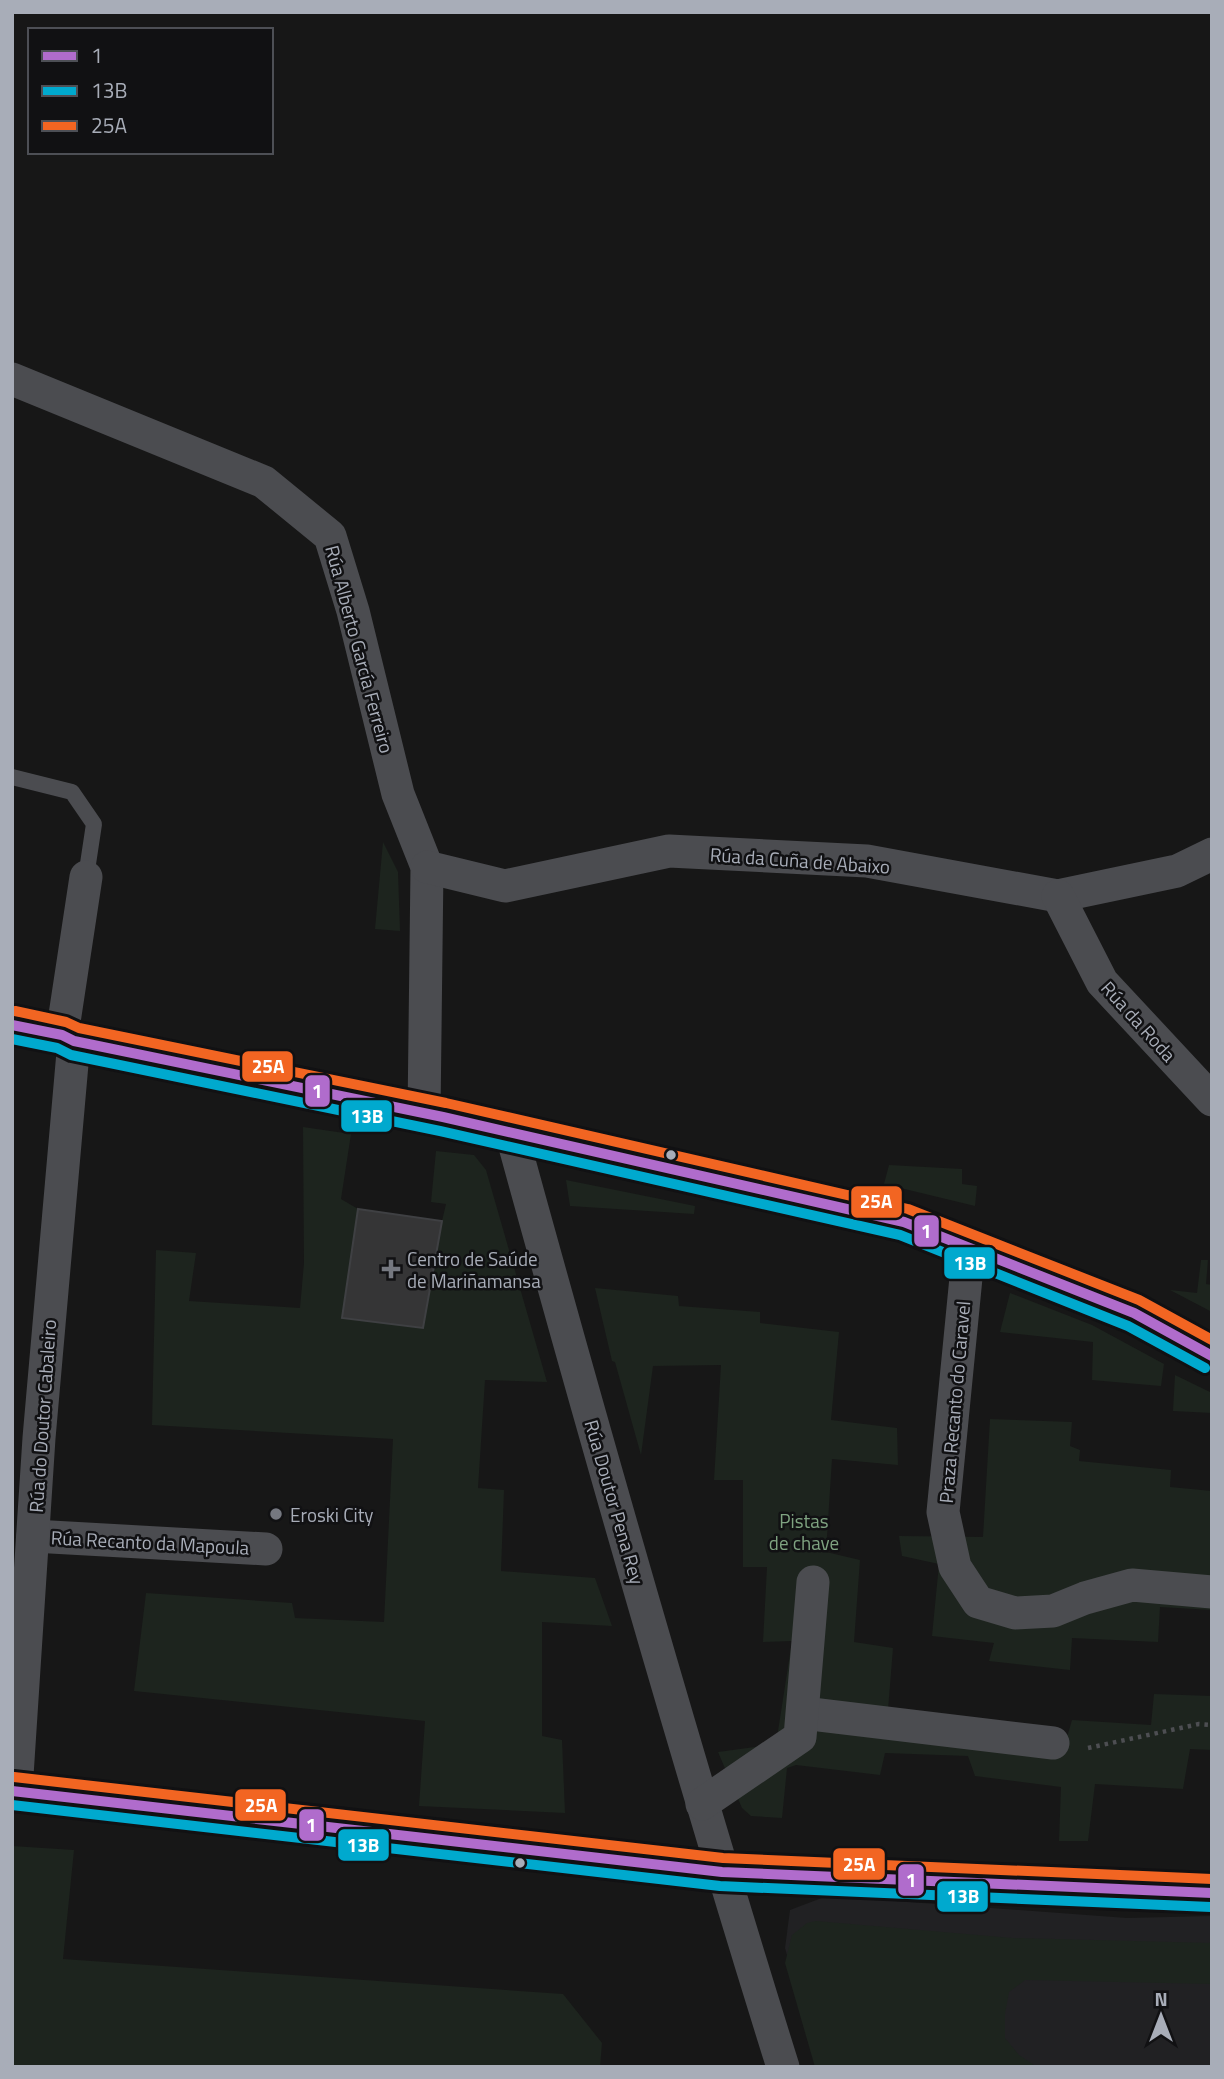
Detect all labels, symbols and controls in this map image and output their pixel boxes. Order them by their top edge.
legend [28,28,273,154]
text: 1 [91,39,103,71]
text: 13B [91,74,127,106]
text: 25A [91,109,128,141]
street label: Rúa Alberto García Ferreiro [318,542,402,756]
street label: Rúa da Cuña de Abaixo [709,839,891,881]
street label: Rúa da Roda [1095,974,1184,1068]
line badge: 25A [241,1050,294,1083]
text: 25A [252,1051,285,1080]
line badge: 1 [304,1074,331,1108]
text: 1 [312,1076,322,1105]
line badge: 13B [340,1099,393,1133]
text: 13B [351,1101,383,1130]
unlabelled marker [664,1148,678,1162]
line badge: 25A [850,1185,903,1219]
text: 25A [860,1186,893,1215]
line badge: 1 [913,1214,940,1248]
text: 1 [921,1216,931,1245]
place label: Centro de Saúde de Mariñamansa [407,1244,541,1295]
line badge: 13B [943,1246,996,1280]
text: 13B [954,1248,986,1277]
marker: Centro de Saúde de Mariñamansa [381,1259,401,1279]
street label: Praza Recanto do Caravel [931,1300,977,1504]
street label: Rúa do Doutor Cabaleiro [21,1318,63,1514]
street label: Rúa Doutor Pena Rey [578,1416,652,1588]
place label: Eroski City [290,1500,374,1529]
marker: Eroski City [268,1506,284,1522]
park label: Pistas de chave [769,1506,839,1557]
street label: Rúa Recanto da Mapoula [50,1522,250,1562]
line badge: 25A [234,1788,287,1822]
text: 25A [245,1790,278,1819]
line badge: 1 [298,1808,325,1842]
text: 1 [306,1810,316,1839]
line badge: 13B [337,1828,390,1862]
text: 13B [347,1830,379,1859]
line badge: 25A [832,1847,886,1881]
text: 25A [843,1849,876,1878]
unlabelled marker [513,1856,527,1870]
line badge: 1 [897,1863,925,1897]
text: 1 [906,1865,916,1894]
line badge: 13B [936,1880,989,1913]
text: 13B [947,1881,979,1910]
north arrow [1126,1981,1196,2051]
text: N [1154,1984,1168,2013]

